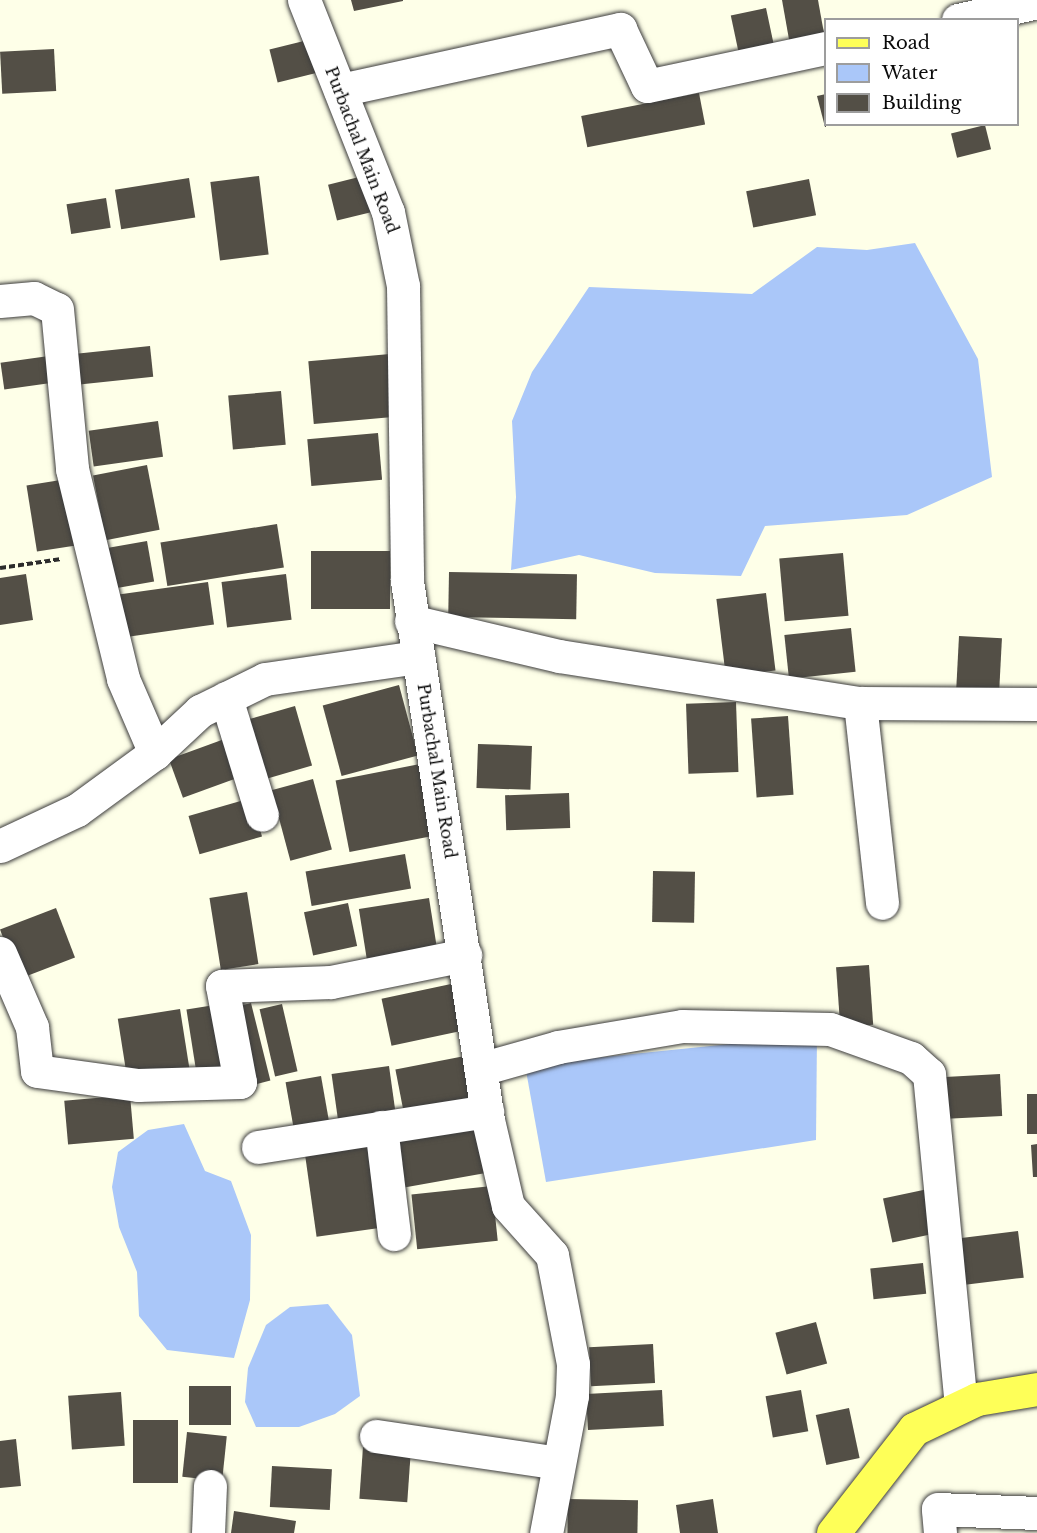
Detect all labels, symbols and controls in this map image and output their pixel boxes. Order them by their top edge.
legend [824,18,1019,126]
text: Road [882,32,930,54]
text: Water [882,62,937,84]
street label: Purbachal Main Road [321,64,403,236]
text: Building [882,92,961,114]
street label: Purbachal Main Road [414,682,460,860]

